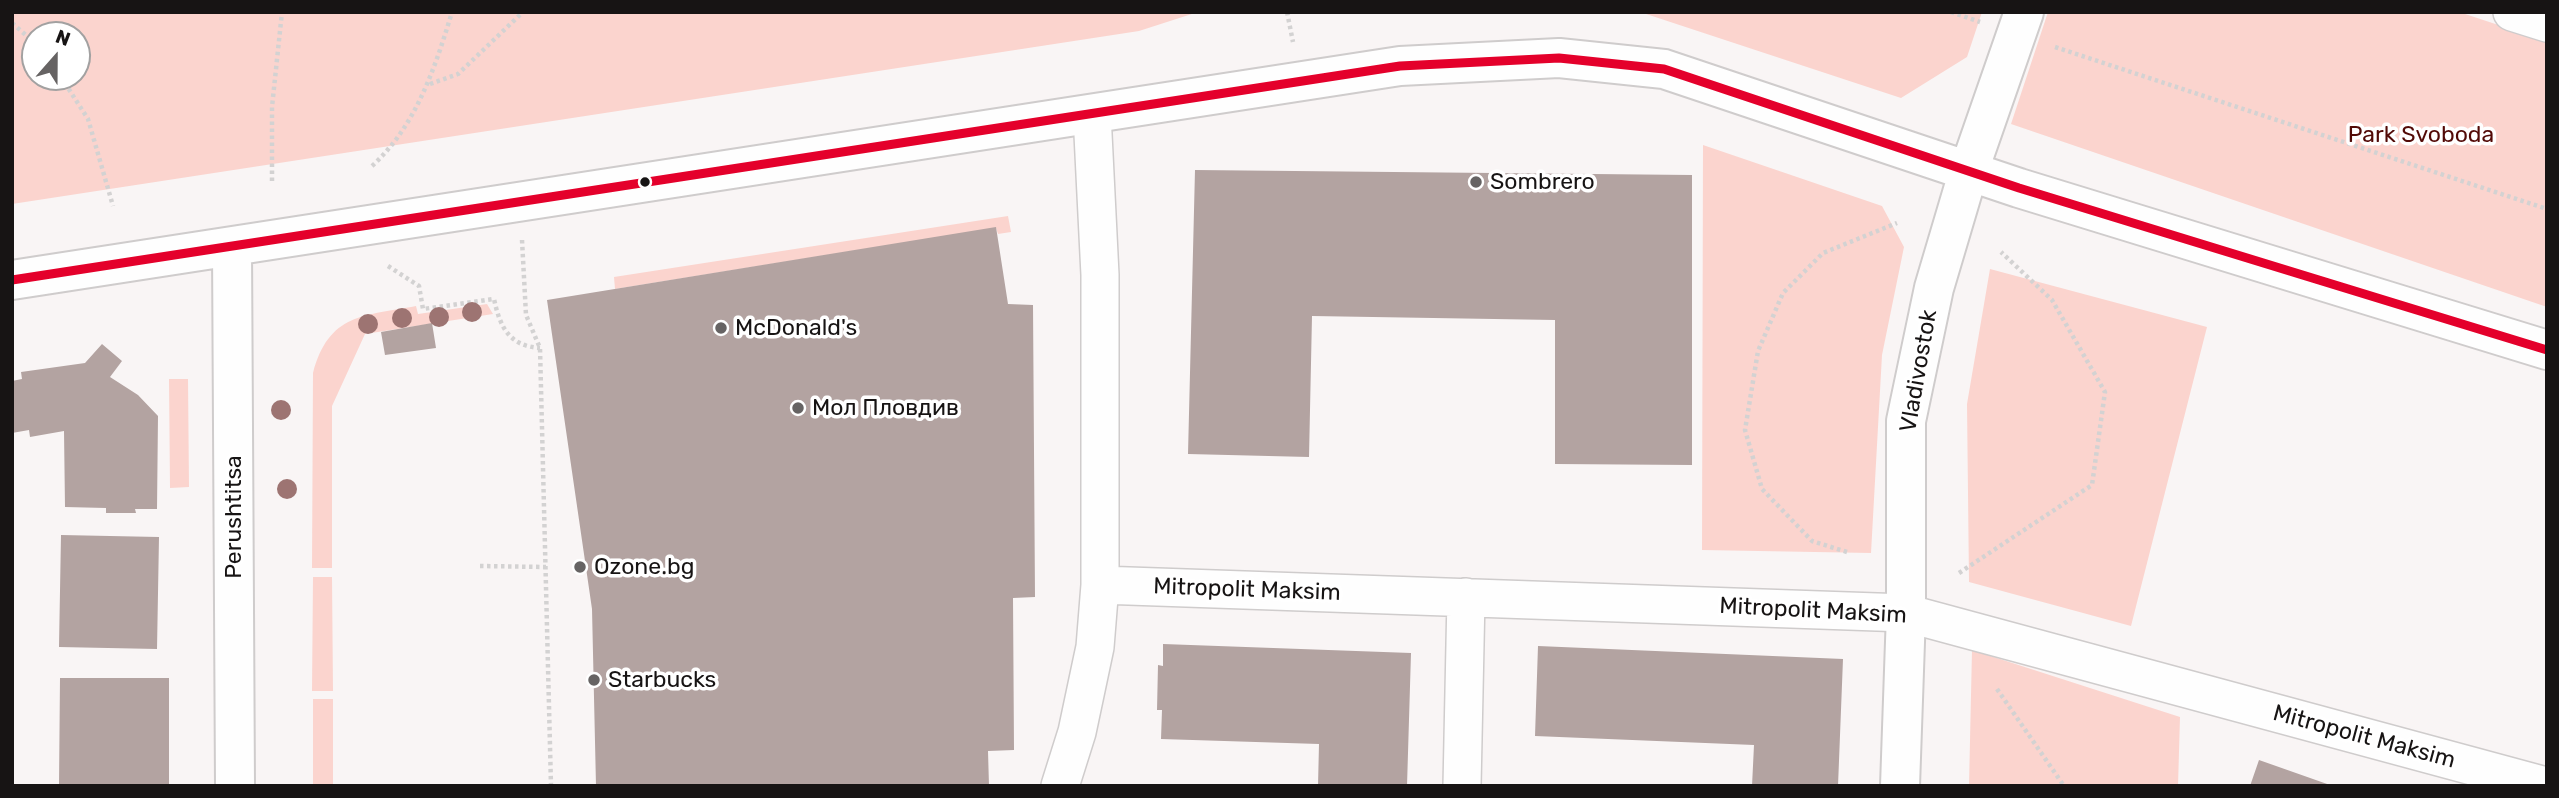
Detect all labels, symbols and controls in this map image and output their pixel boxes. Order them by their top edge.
north arrow [21,21,91,91]
text: N [52,25,73,51]
park label: Park Svoboda [2348,121,2494,149]
place label: Sombrero [1490,168,1595,196]
marker: Sombrero [1468,174,1484,190]
unlabelled marker [638,175,652,189]
street label: Vladivostok [1895,308,1943,434]
place label: McDonald's [735,314,857,342]
marker: McDonald's [713,320,729,336]
place label: Мол Пловдив [812,394,959,422]
marker: Мол Пловдив [790,400,806,416]
street label: Perushtitsa [220,455,248,579]
place label: Ozone.bg [594,553,694,581]
marker: Ozone.bg [572,559,588,575]
street label: Mitropolit Maksim [1153,573,1341,607]
street label: Mitropolit Maksim [1719,592,1907,630]
place label: Starbucks [608,666,716,694]
marker: Starbucks [586,672,602,688]
street label: Mitropolit Maksim [2270,699,2458,775]

